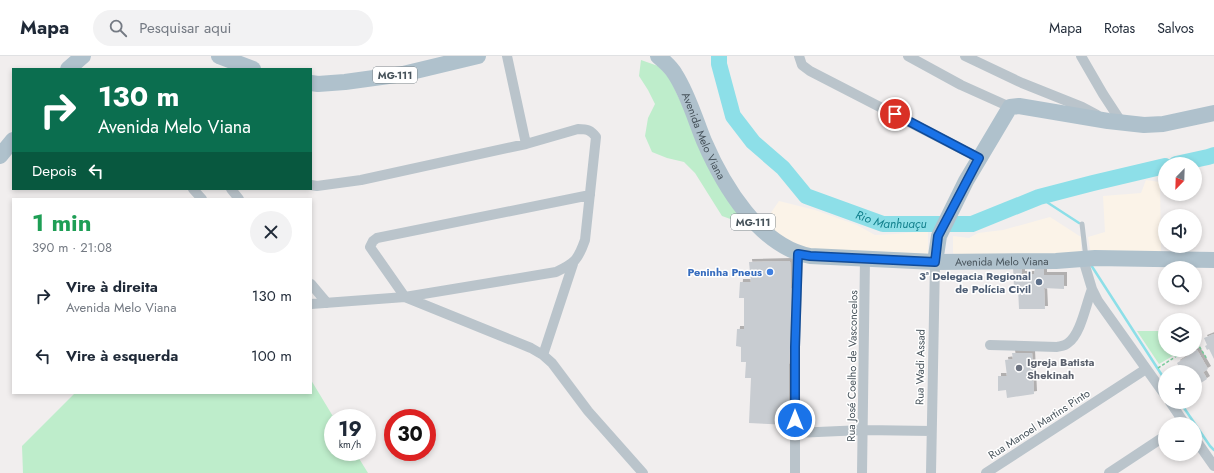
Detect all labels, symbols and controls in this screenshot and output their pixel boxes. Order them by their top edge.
search box [93,10,373,46]
text: Mapa [20,14,69,41]
icon: search [107,17,129,39]
text: Pesquisar aqui [139,17,231,39]
text: Mapa [1049,18,1082,38]
text: Rotas [1104,18,1135,38]
text: Salvos [1157,18,1194,38]
road number: MG-111 [373,67,417,83]
text: 130 m [98,76,180,117]
icon: right [32,84,84,136]
street label: Avenida Melo Viana [678,90,730,182]
pin [878,97,912,131]
icon: arrive [884,103,906,125]
text: Avenida Melo Viana [98,114,251,140]
north arrow [1158,157,1202,201]
map controls [1158,157,1202,461]
text: Depois [32,160,77,182]
icon: left [85,160,107,182]
text: 1 min [32,205,92,240]
water label: Rio Manhuaçu [853,206,927,233]
button: sound [1158,209,1202,253]
button: close [250,211,292,253]
road number: MG-111 [731,214,775,230]
text: 390 m · 21:08 [32,238,112,257]
street label: Avenida Melo Viana [955,253,1049,270]
button: search [1158,261,1202,305]
place label: Peninha Pneus [687,264,762,280]
marker: Peninha Pneus [765,267,775,277]
place label: 3ª Delegacia Regional de Polícia Civil [919,268,1031,297]
text: Vire à direita [66,276,158,298]
marker: 3ª Delegacia Regional de Polícia Civil [1034,277,1044,287]
icon: right [32,285,54,307]
text: 130 m [252,285,292,307]
street label: Rua José Coelho de Vasconcelos [843,290,861,442]
text: Avenida Melo Viana [66,298,176,317]
button: layers [1158,313,1202,357]
street label: Rua Wadi Assad [911,329,929,405]
icon: left [32,345,54,367]
text: Vire à esquerda [66,345,178,367]
text: 100 m [251,345,292,367]
place label: Igreja Batista Shekinah [1027,354,1094,383]
marker: Igreja Batista Shekinah [1014,363,1024,373]
button: + [1158,365,1202,409]
street label: Rua Manoel Martins Pinto [985,385,1093,463]
position arrow [774,399,816,441]
speed limit sign: 30 [384,409,436,461]
text: 19 [338,415,362,444]
button: − [1158,417,1202,461]
text: km/h [339,437,361,452]

